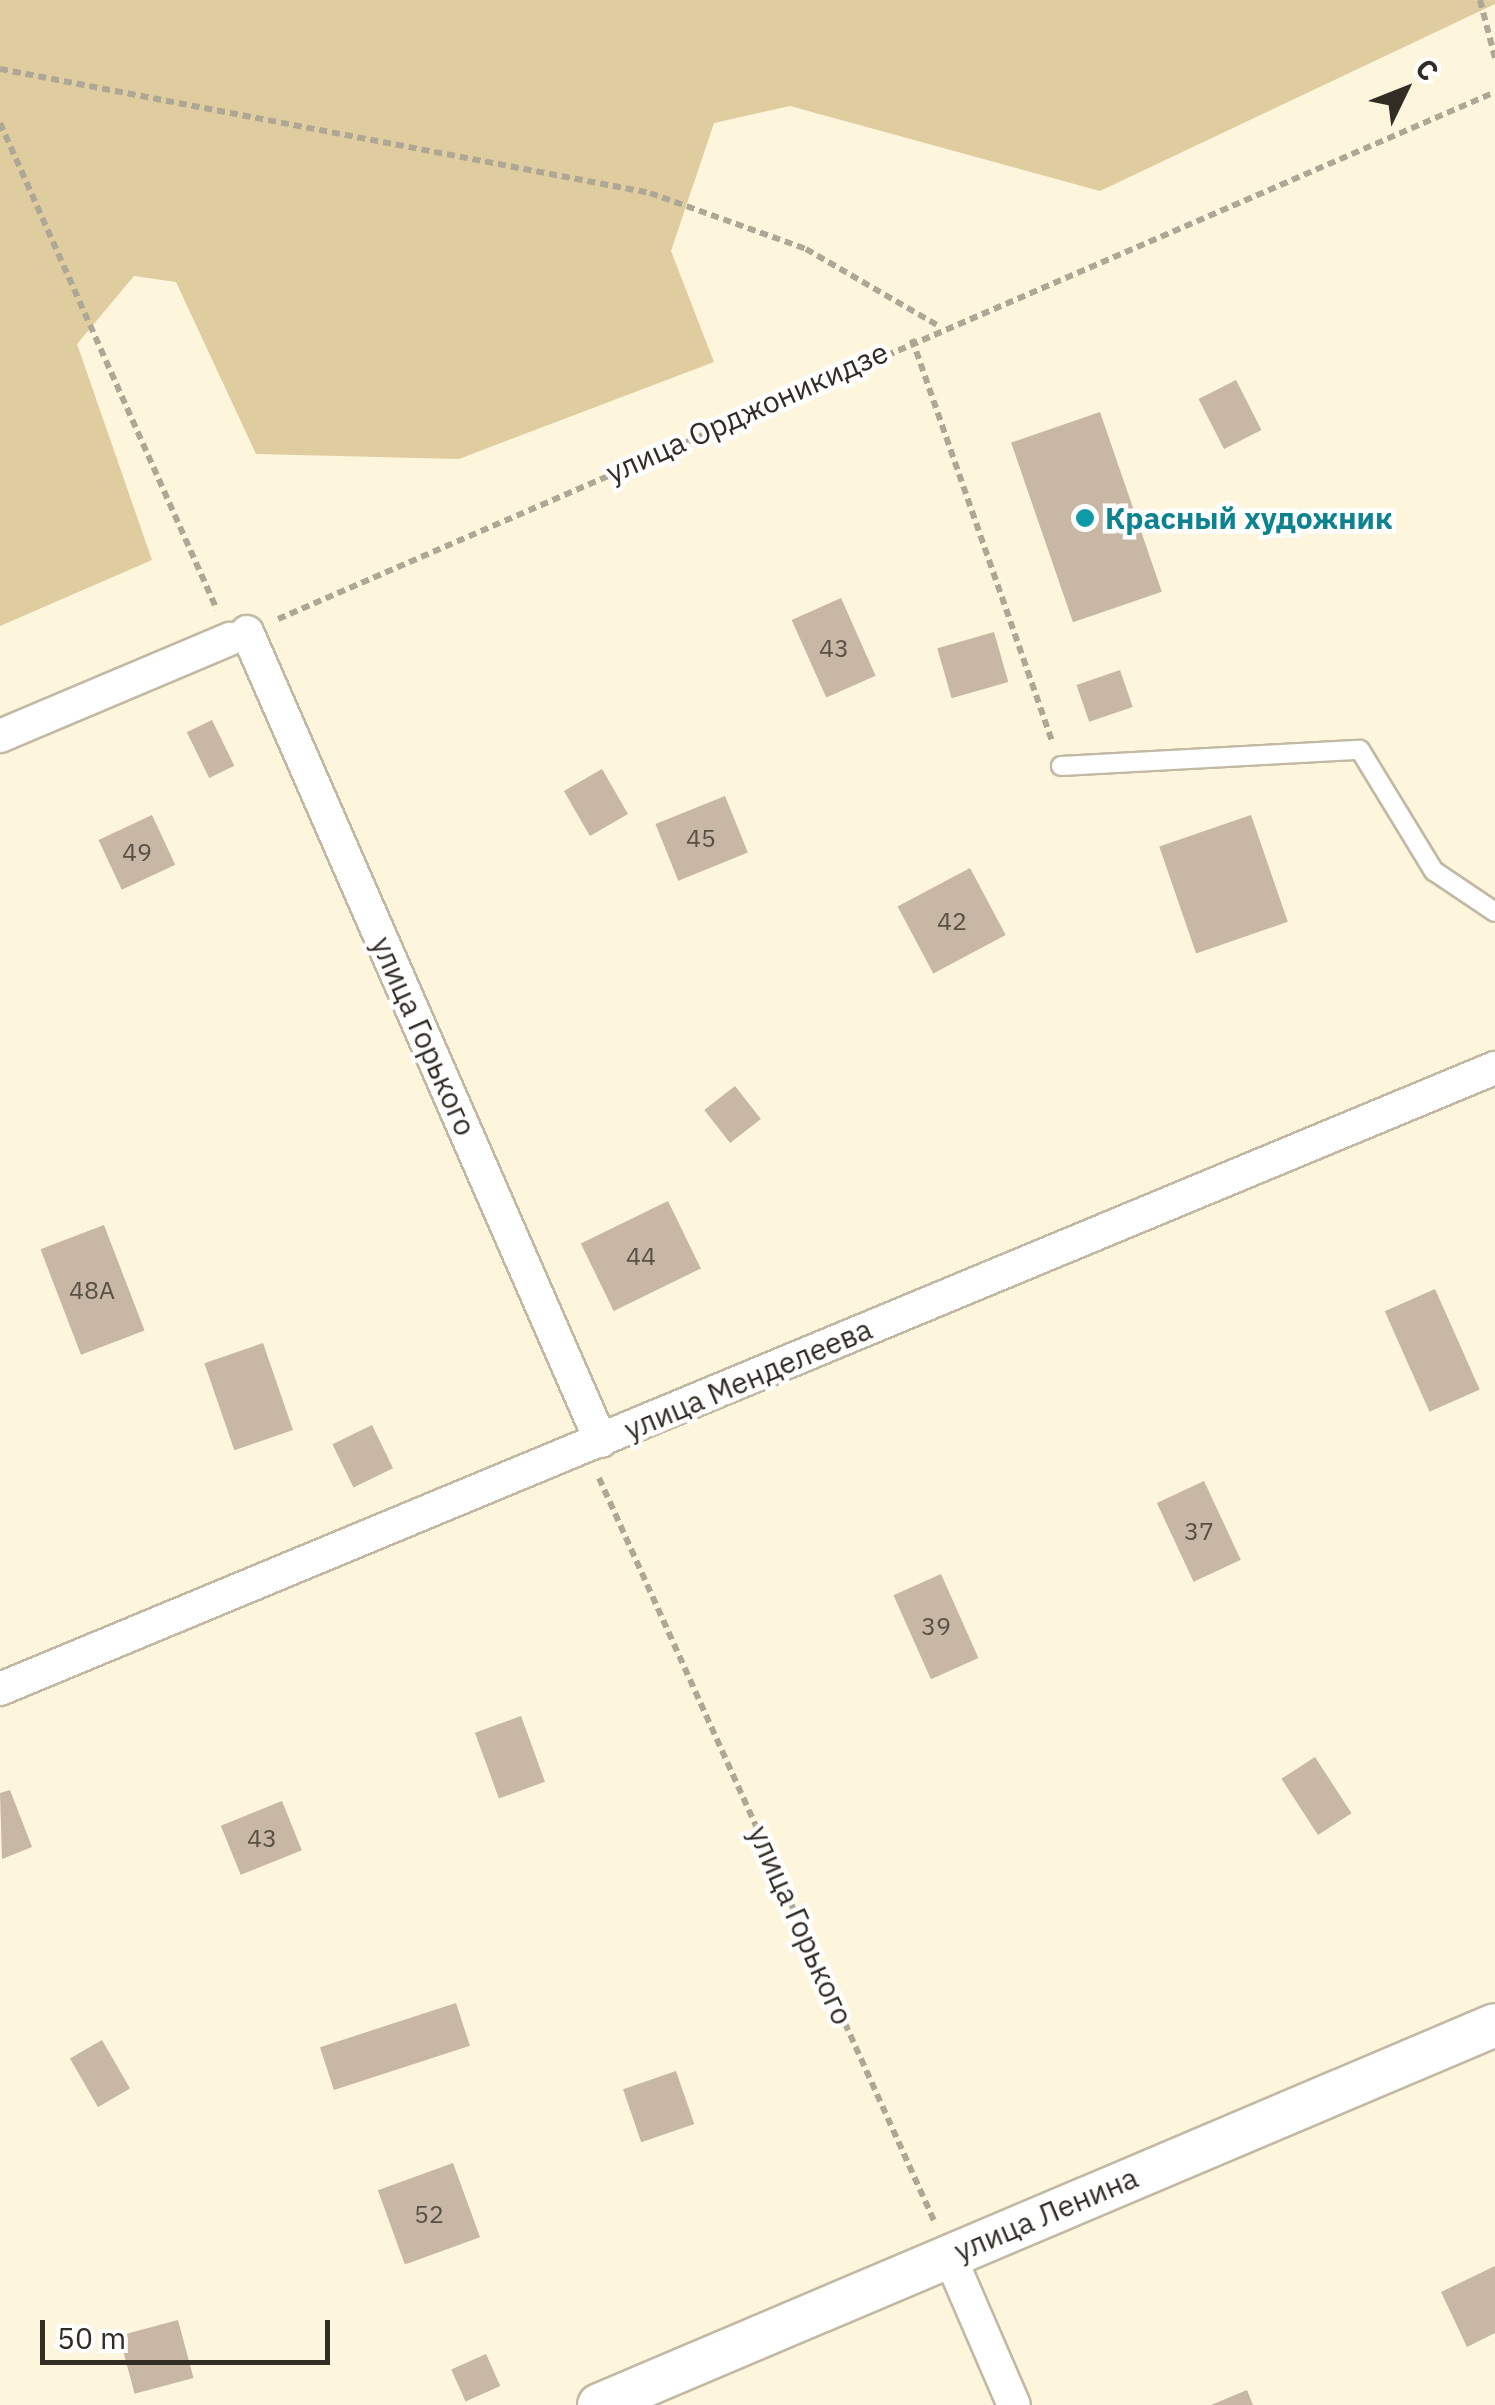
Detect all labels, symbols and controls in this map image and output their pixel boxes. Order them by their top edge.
north arrow [1355,40,1455,140]
text: С [1408,50,1447,88]
street label: улица Орджоникидзе [600,334,894,490]
place label: Красный художник [1105,500,1393,536]
marker: Красный художник [1074,507,1096,529]
house number: 43 [819,633,849,663]
house number: 45 [686,823,716,853]
house number: 49 [122,837,152,867]
house number: 42 [937,906,967,936]
street label: улица Горького [364,931,484,1141]
house number: 44 [626,1241,656,1271]
house number: 48А [69,1275,115,1305]
street label: улица Менделеева [619,1311,877,1447]
house number: 37 [1184,1516,1214,1546]
house number: 39 [921,1611,951,1641]
street label: улица Горького [741,1820,861,2030]
house number: 43 [247,1823,277,1853]
street label: улица Ленина [949,2159,1143,2269]
house number: 52 [414,2199,444,2229]
scale bar [45,2300,335,2362]
text: 50 m [57,2318,126,2357]

